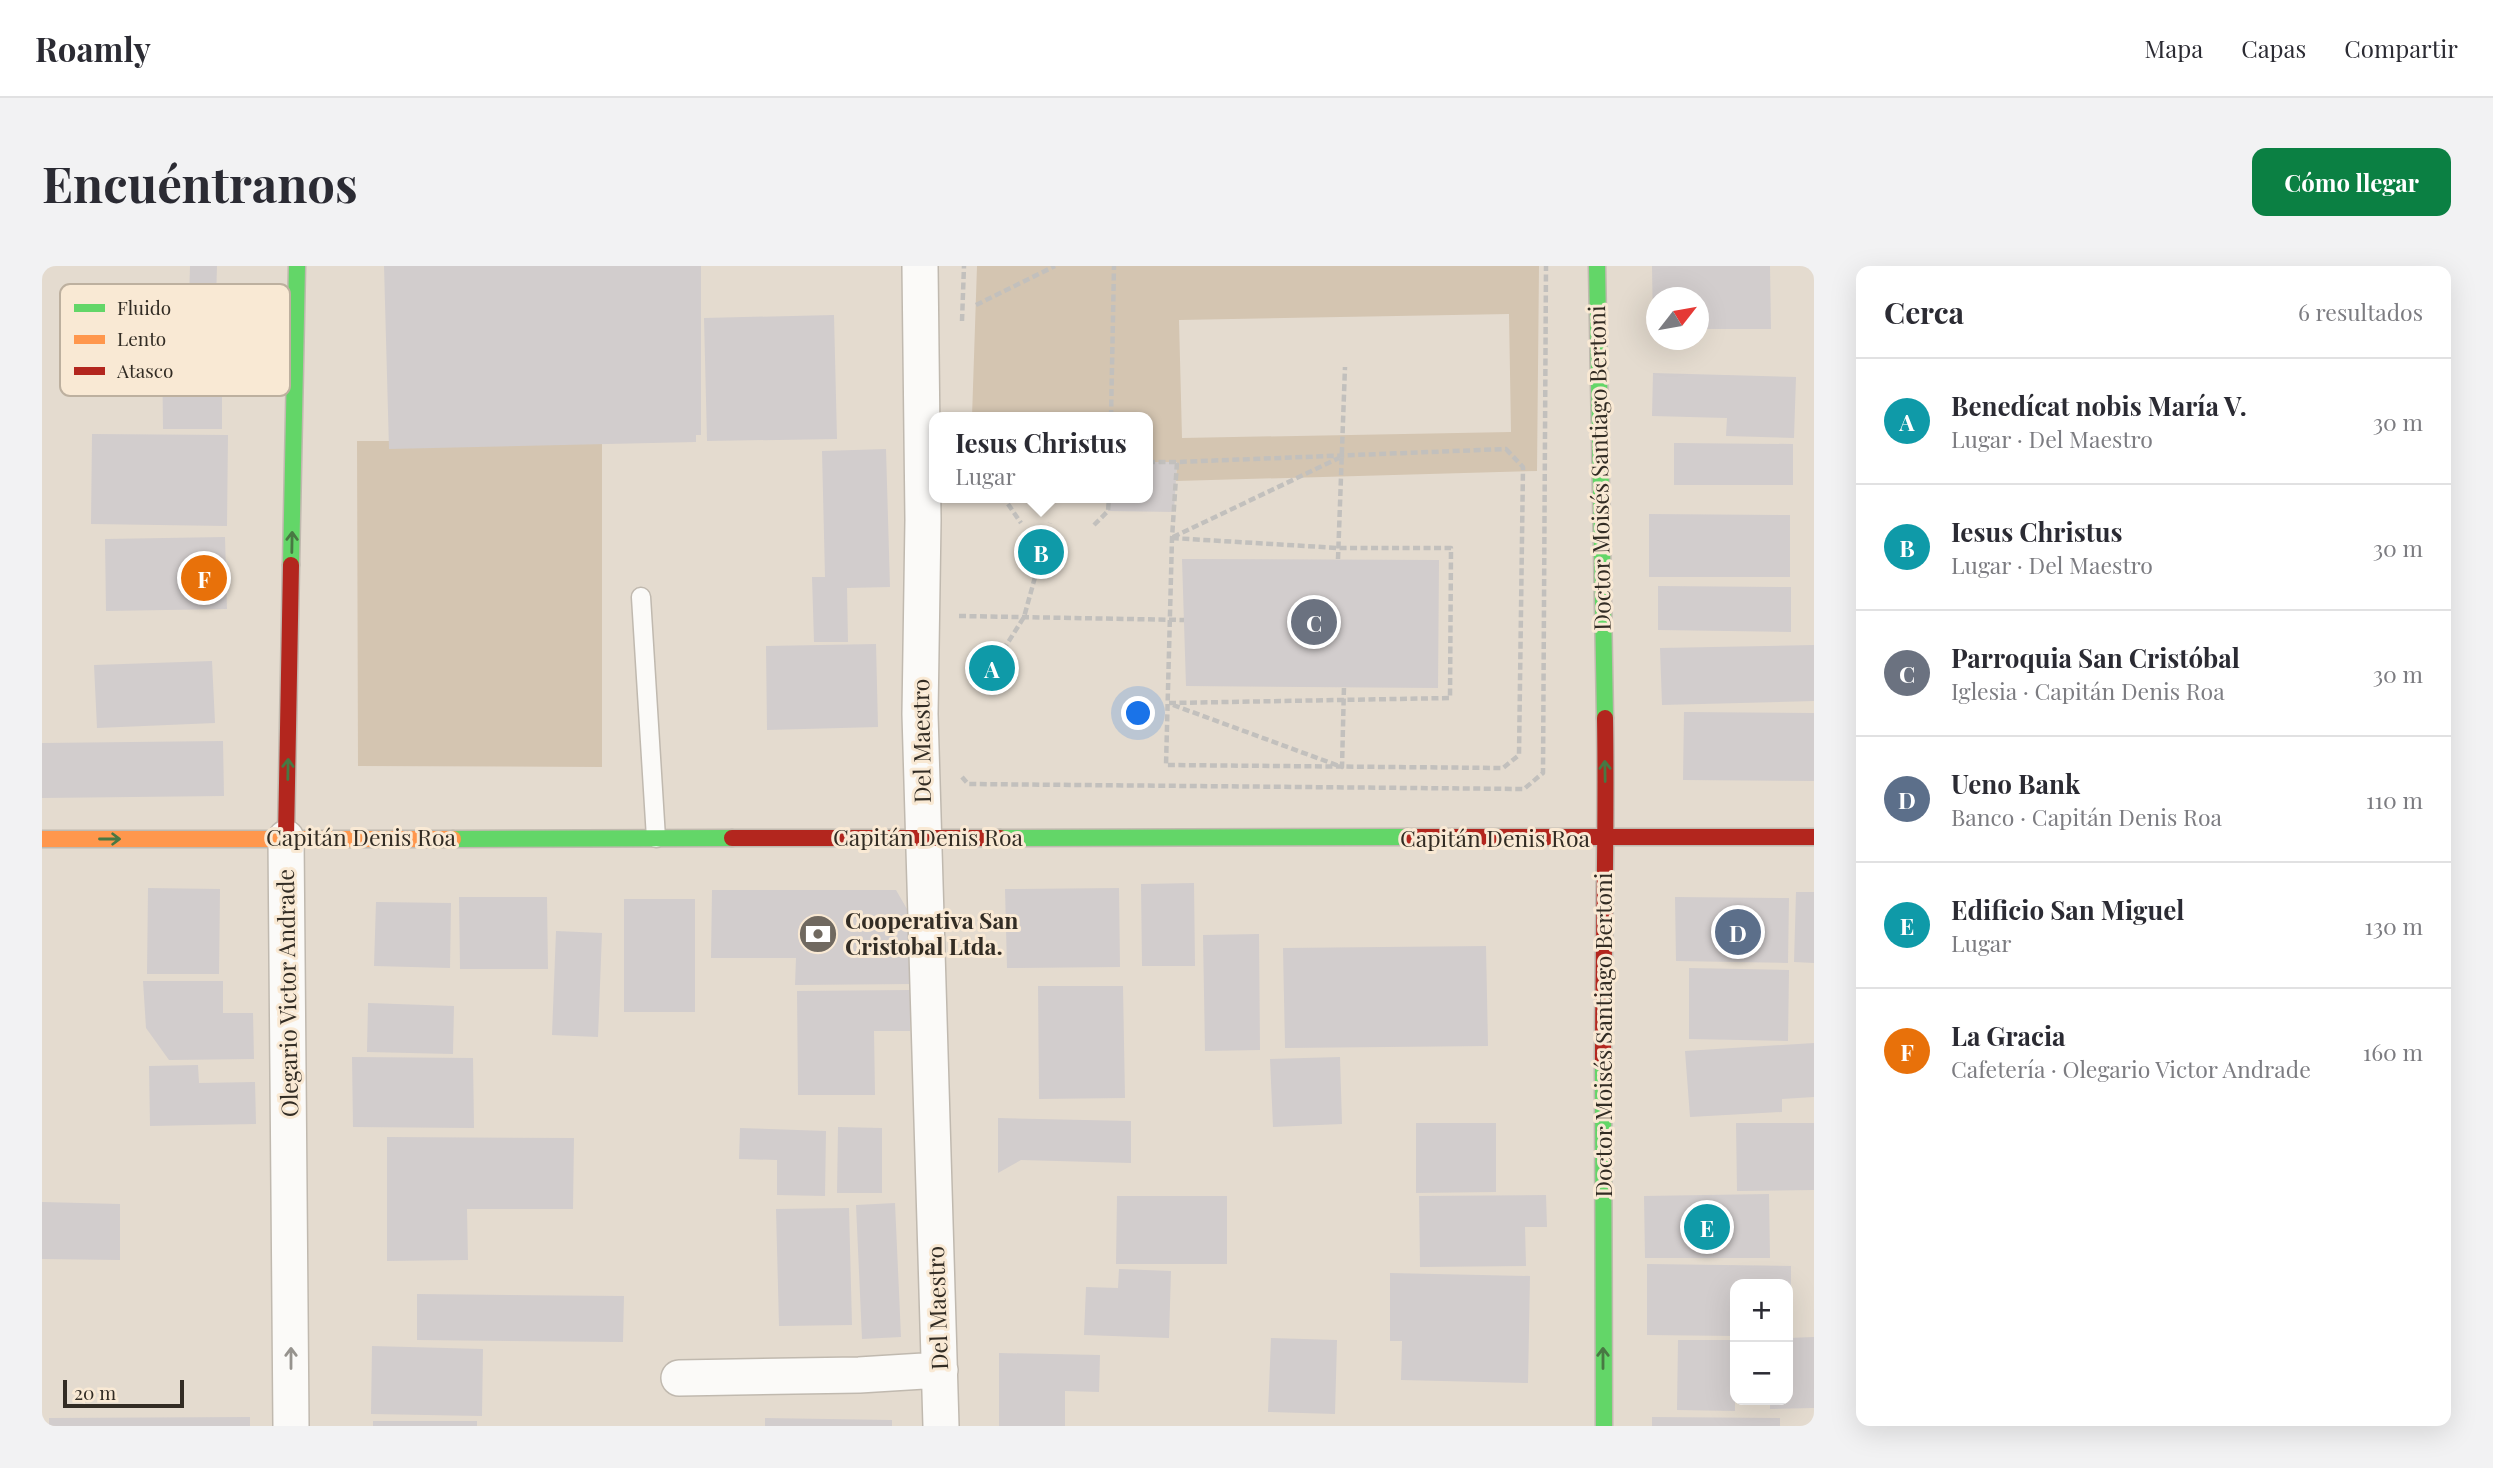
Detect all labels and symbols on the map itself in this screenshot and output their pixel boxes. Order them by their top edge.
legend [60,284,290,396]
north arrow [1646,287,1709,350]
text: Fluido [117,294,171,320]
street label: Doctor Moisés Santiago Bertoni [1580,305,1617,631]
text: Lento [117,325,166,351]
text: Atasco [116,357,173,383]
pin: B [1018,526,1064,578]
one-way arrow [285,531,299,554]
pin: F [181,552,227,604]
pin: C [1291,596,1337,648]
pin: A [969,642,1015,694]
street label: Del Maestro [904,679,937,803]
your location [1121,696,1155,730]
one-way arrow [281,758,294,781]
one-way arrow [1599,760,1612,783]
street label: Capitán Denis Roa [266,821,457,852]
street label: Capitán Denis Roa [833,821,1024,852]
street label: Capitán Denis Roa [1400,822,1591,853]
one-way arrow [98,832,121,846]
street label: Olegario Victor Andrade [269,869,304,1117]
street label: Doctor Moisés Santiago Bertoni [1587,872,1618,1198]
place label: Cooperativa San Cristobal Ltda. [845,904,1018,961]
pin: D [1715,906,1761,958]
bank icon: Cooperativa San Cristobal Ltda. [797,913,839,955]
pin: E [1684,1201,1730,1253]
street label: Del Maestro [919,1245,954,1371]
one-way arrow [284,1347,298,1370]
one-way arrow [1596,1347,1610,1370]
scale bar [63,1377,184,1409]

